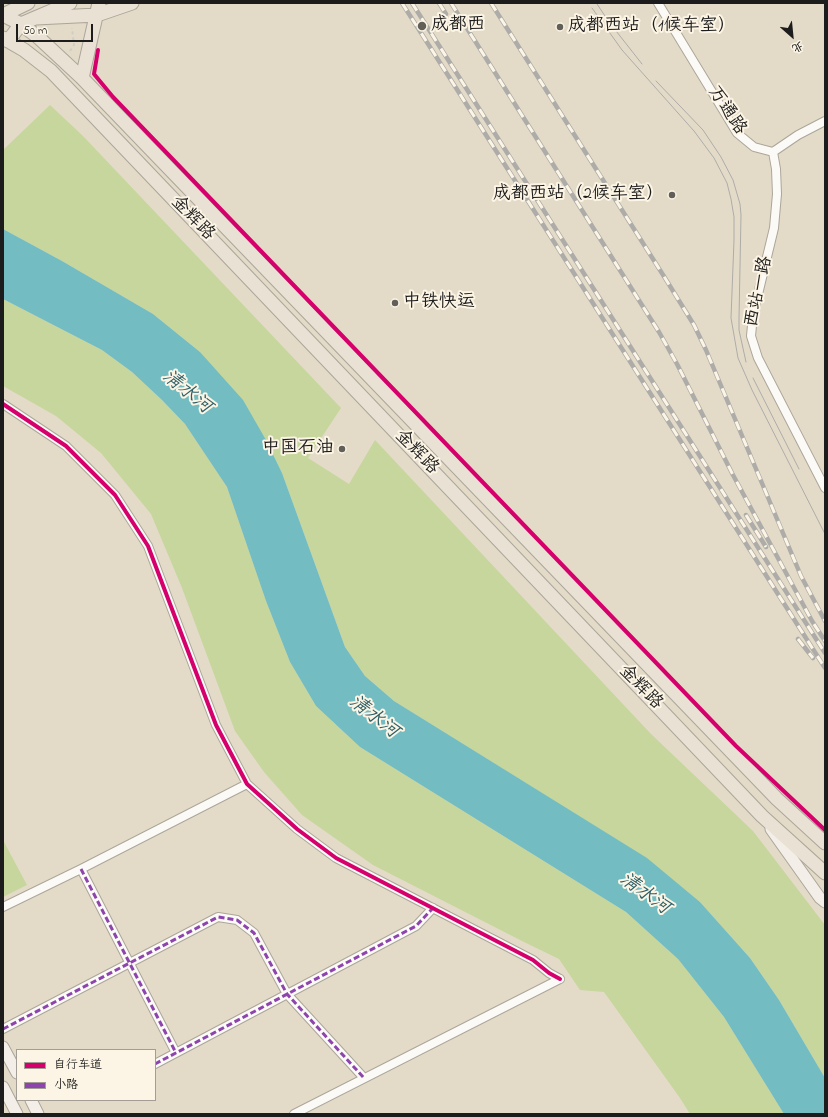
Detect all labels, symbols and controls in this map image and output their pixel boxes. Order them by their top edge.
place label: 成都西 [431,15,485,37]
scale bar [18,16,95,42]
place label: 成都西站（1候车室） [568,16,736,38]
north arrow [772,16,812,56]
marker: 成都西 [416,20,428,32]
text: 50 m [23,22,47,40]
marker: 成都西站（1候车室） [555,22,565,32]
text: 北 [789,37,806,56]
street label: 万通路 [702,83,750,139]
place label: 成都西站（2候车室） [493,184,664,206]
marker: 成都西站（2候车室） [667,190,677,200]
street label: 金辉路 [165,192,219,246]
street label: 西站一路 [742,255,778,329]
place label: 中铁快运 [403,292,475,314]
marker: 中铁快运 [390,298,400,308]
water label: 清水河 [157,366,215,420]
street label: 金辉路 [389,426,443,480]
place label: 中国石油 [262,438,334,460]
marker: 中国石油 [337,444,347,454]
street label: 金辉路 [613,661,667,715]
water label: 清水河 [344,691,402,745]
water label: 清水河 [614,869,674,921]
legend [16,1049,156,1101]
text: 自行车道 [54,1056,102,1074]
text: 小路 [54,1076,78,1094]

